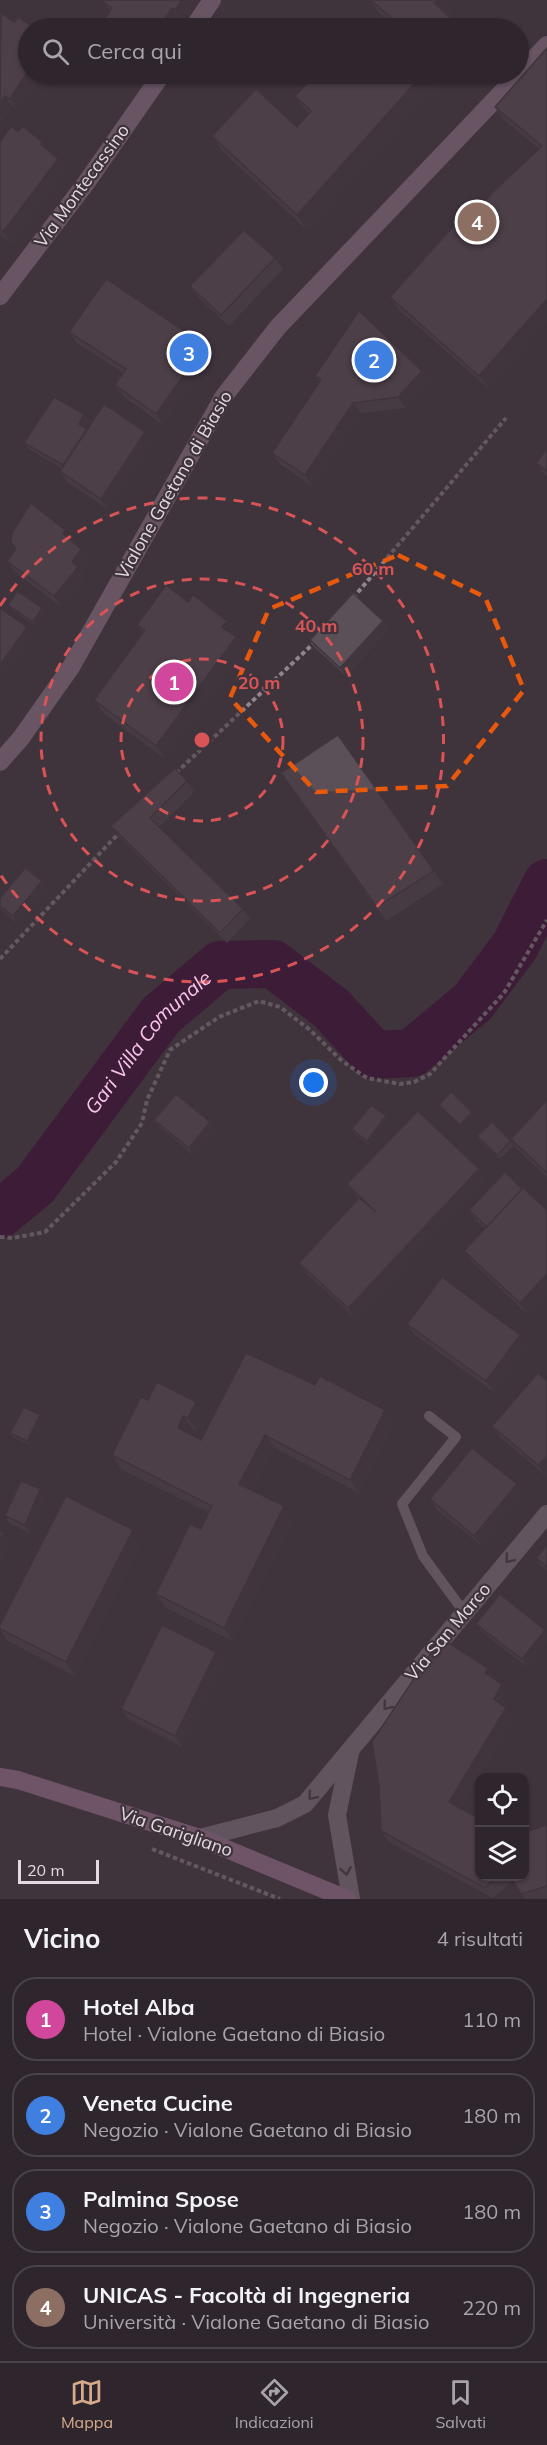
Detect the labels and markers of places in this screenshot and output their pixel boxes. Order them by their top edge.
pin: 4 [458,200,496,244]
pin: 3 [170,330,208,376]
pin: 2 [354,338,394,382]
pin: 1 [154,660,194,704]
centre of rings [192,730,212,750]

